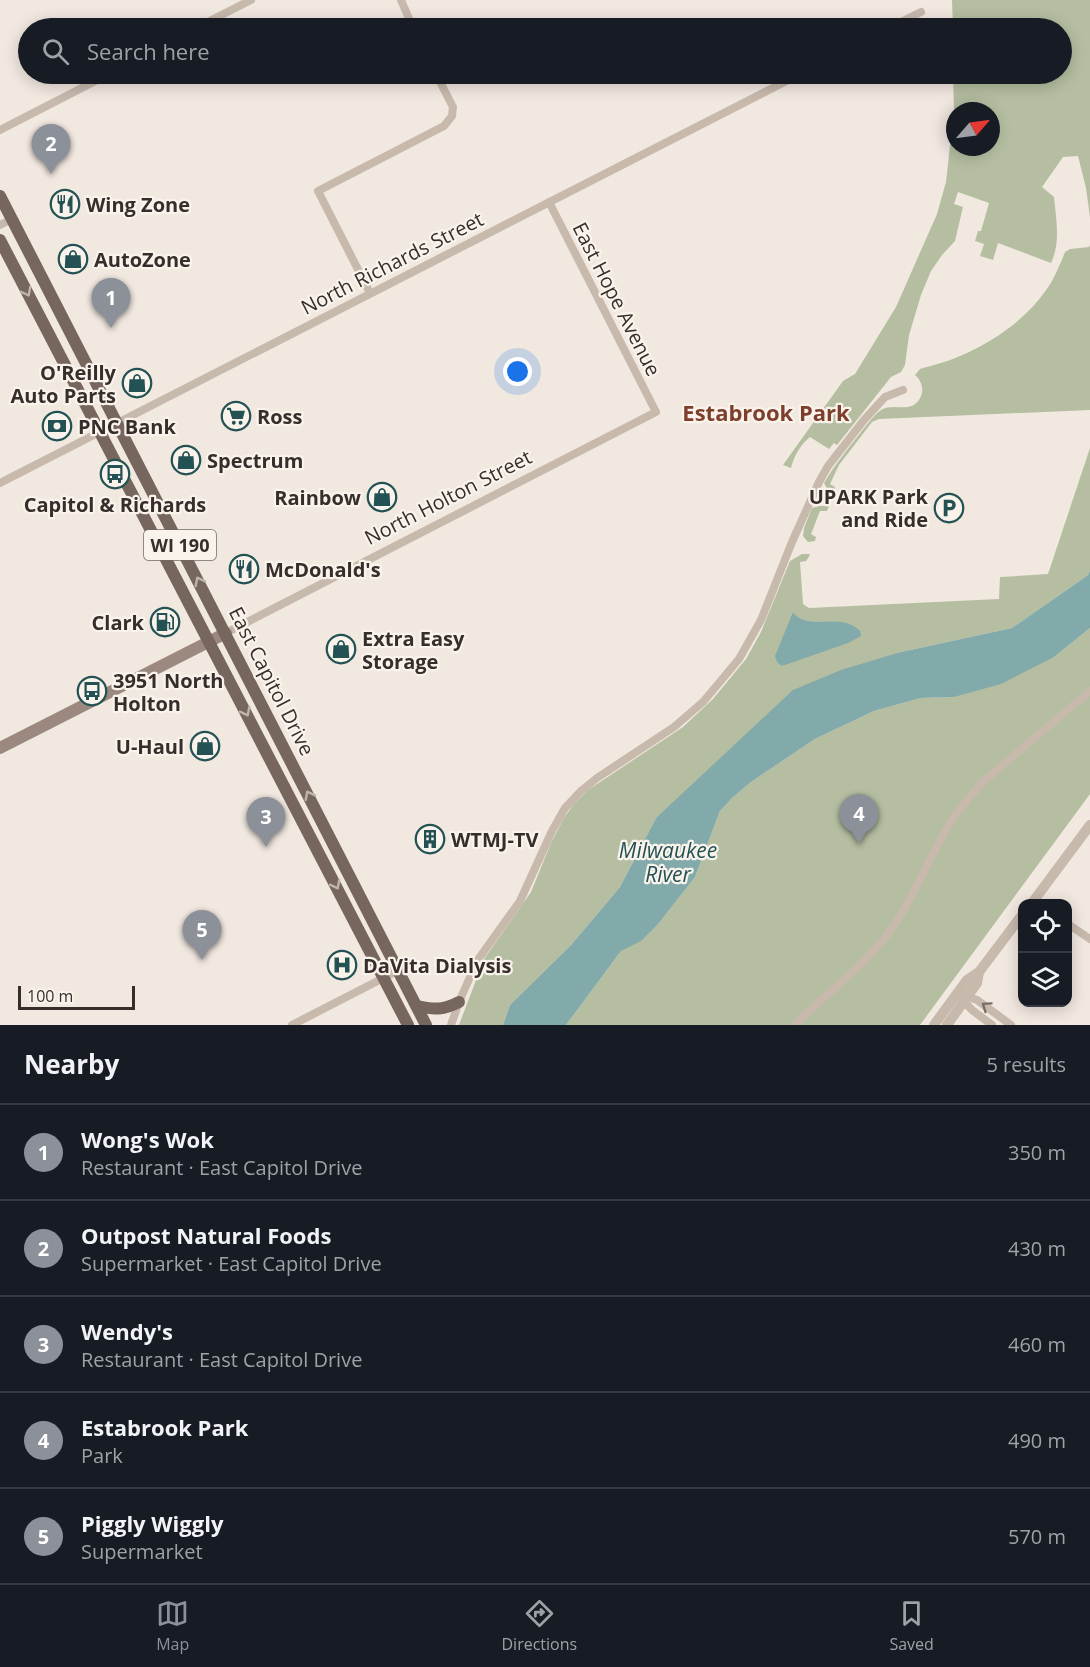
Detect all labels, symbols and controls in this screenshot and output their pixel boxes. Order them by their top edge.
search box [18,18,1072,84]
icon: search [39,35,72,68]
text: Search here [87,36,210,66]
north arrow [946,102,1000,156]
pin: 2 [32,124,70,174]
restaurant icon: Wing Zone [49,188,81,220]
place label: Wing Zone [86,191,190,218]
street label: North Richards Street [296,205,488,321]
street label: East Hope Avenue [567,218,667,380]
shop icon: AutoZone [57,243,89,275]
place label: AutoZone [94,246,191,273]
pin: 1 [92,278,130,328]
one-way arrow [20,286,31,296]
your location [503,357,532,386]
place label: O'Reilly Auto Parts [10,359,117,409]
shop icon: O'Reilly Auto Parts [121,367,153,399]
district label: Estabrook Park [682,397,850,427]
supermarket icon: Ross [220,400,252,432]
place label: Ross [257,403,303,430]
bank icon: PNC Bank [41,410,73,442]
place label: PNC Bank [78,413,176,440]
street label: North Holton Street [360,443,536,551]
shop icon: Spectrum [170,444,202,476]
place label: Spectrum [207,447,303,474]
bus stop icon: Capitol & Richards [99,458,131,490]
shop icon: Rainbow [366,481,398,513]
place label: UPARK Park and Ride [809,483,929,533]
place label: Rainbow [274,484,361,511]
place label: Capitol & Richards [24,491,206,518]
parking icon: UPARK Park and Ride [933,492,965,524]
road number: WI 190 [144,530,216,560]
restaurant icon: McDonald's [228,553,260,585]
place label: McDonald's [265,556,381,583]
one-way arrow [195,577,206,587]
street label: East Capitol Drive [223,602,321,760]
fuel station icon: Clark [149,606,181,638]
place label: Clark [92,609,145,636]
place label: Extra Easy Storage [362,625,465,675]
shop icon: Extra Easy Storage [325,633,357,665]
place label: 3951 North Holton [113,667,224,717]
bus stop icon: 3951 North Holton [76,675,108,707]
one-way arrow [239,706,250,716]
shop icon: U-Haul [189,730,221,762]
place label: U-Haul [116,733,184,760]
one-way arrow [305,791,316,802]
pin: 4 [840,794,878,844]
pin: 3 [246,798,286,847]
building icon: WTMJ-TV [414,823,446,855]
place label: WTMJ-TV [451,826,538,853]
water label: Milwaukee River [619,836,717,888]
one-way arrow [329,879,340,889]
map controls [1018,899,1072,1007]
button: locate [1018,899,1072,953]
pin: 5 [182,910,222,960]
hospital icon: DaVita Dialysis [326,949,358,981]
place label: DaVita Dialysis [363,952,511,979]
button: layers [1018,953,1072,1007]
scale bar [18,983,135,1010]
text: 100 m [27,985,73,1007]
one-way arrow [982,1002,993,1013]
text: Nearby [24,1046,119,1082]
text: 5 results [986,1051,1066,1078]
text: Wong's Wok [81,1124,214,1154]
text: 1 [38,1139,49,1166]
text: 350 m [1008,1139,1066,1166]
text: Restaurant · East Capitol Drive [81,1154,362,1181]
text: Outpost Natural Foods [81,1220,331,1250]
text: 2 [38,1235,49,1262]
text: 430 m [1008,1235,1066,1262]
text: Supermarket · East Capitol Drive [81,1250,382,1277]
text: Wendy's [81,1316,173,1346]
text: 3 [38,1331,49,1358]
text: 460 m [1008,1331,1066,1358]
text: Restaurant · East Capitol Drive [81,1346,362,1373]
text: Estabrook Park [81,1412,248,1442]
text: 4 [38,1427,49,1454]
text: 490 m [1008,1427,1066,1454]
text: Park [81,1442,123,1469]
text: Piggly Wiggly [81,1508,223,1538]
text: 5 [38,1523,49,1550]
text: 570 m [1008,1523,1066,1550]
text: Supermarket [81,1538,203,1565]
tab: Map [156,1597,189,1655]
tab: Directions [502,1597,577,1655]
tab: Saved [889,1597,934,1655]

